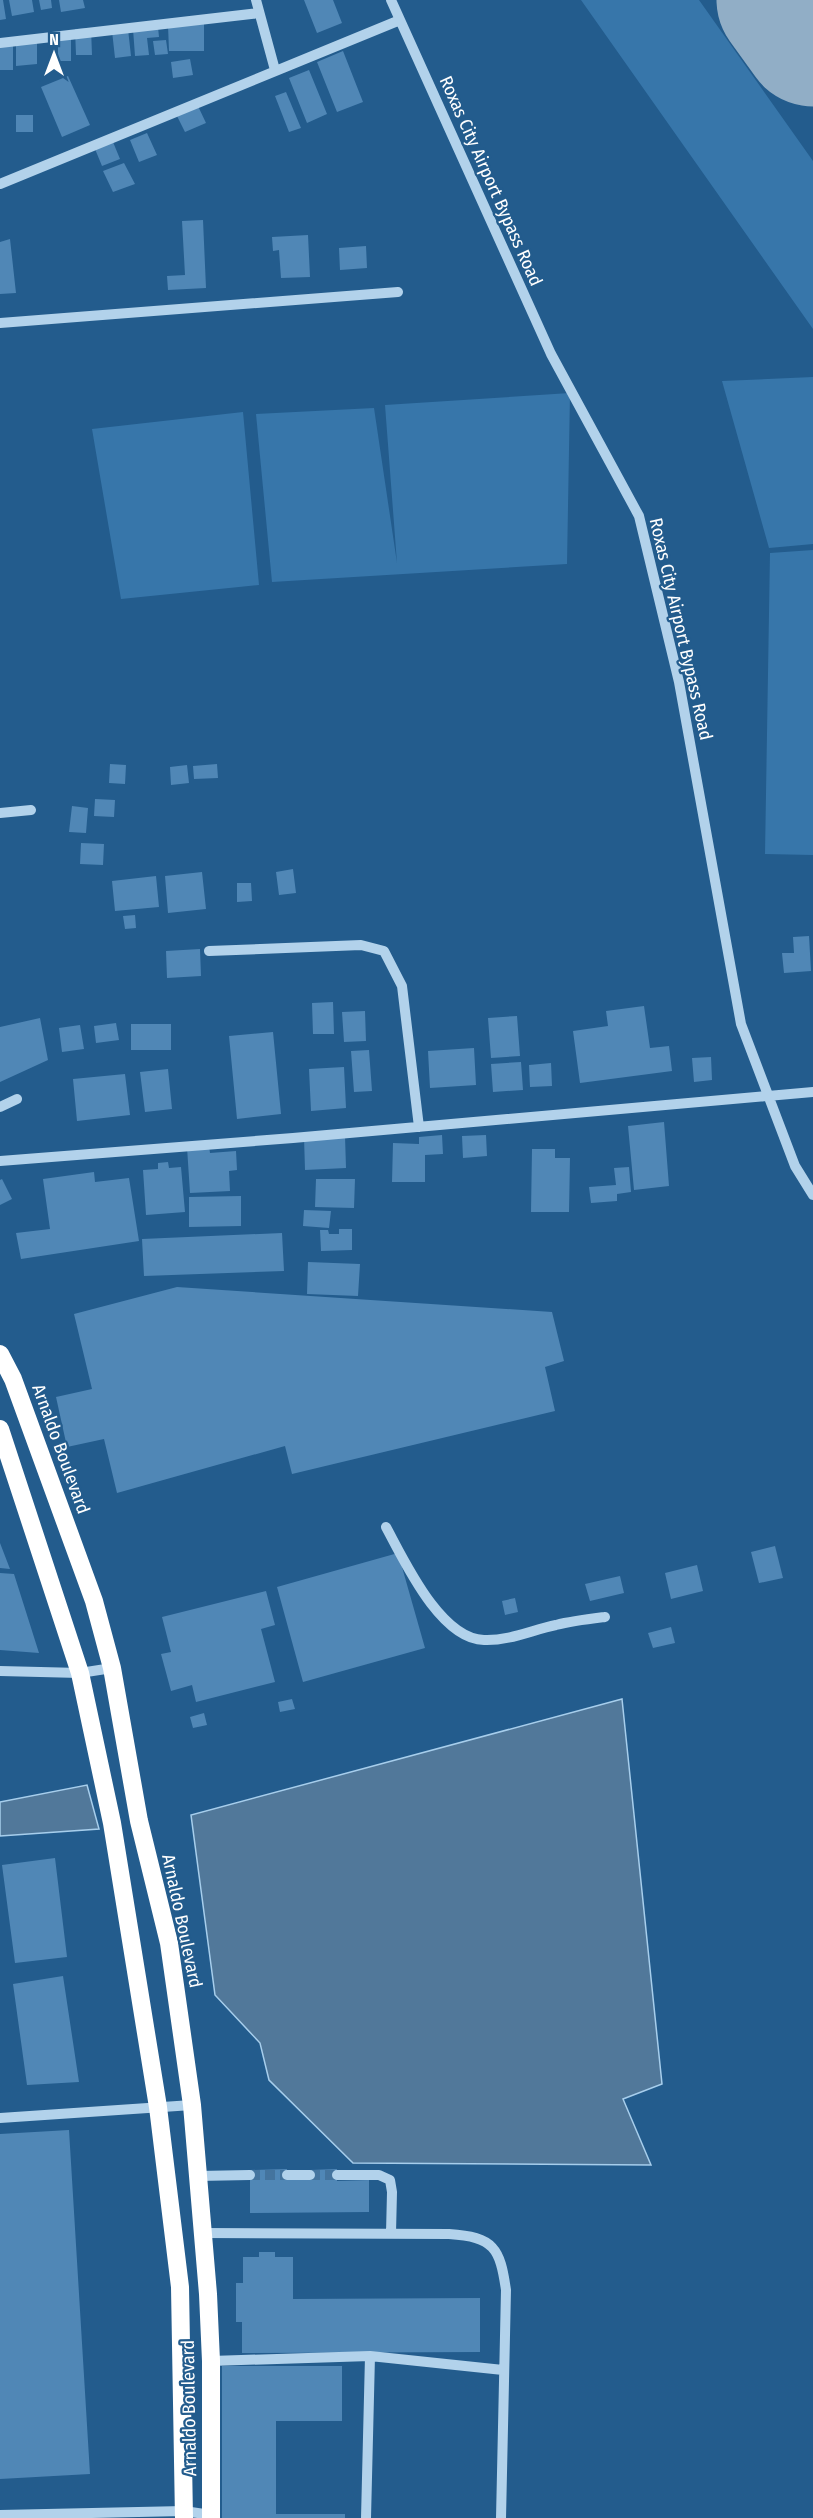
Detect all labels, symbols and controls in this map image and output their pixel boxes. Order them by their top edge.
north arrow [24,24,84,84]
text: N [49,30,59,49]
street label: Roxas City Airport Bypass Road [435,73,547,289]
street label: Roxas City Airport Bypass Road [645,516,717,742]
street label: Arnaldo Boulevard [27,1381,95,1517]
street label: Arnaldo Boulevard [157,1852,207,1990]
street label: Arnaldo Boulevard [177,2340,201,2476]

